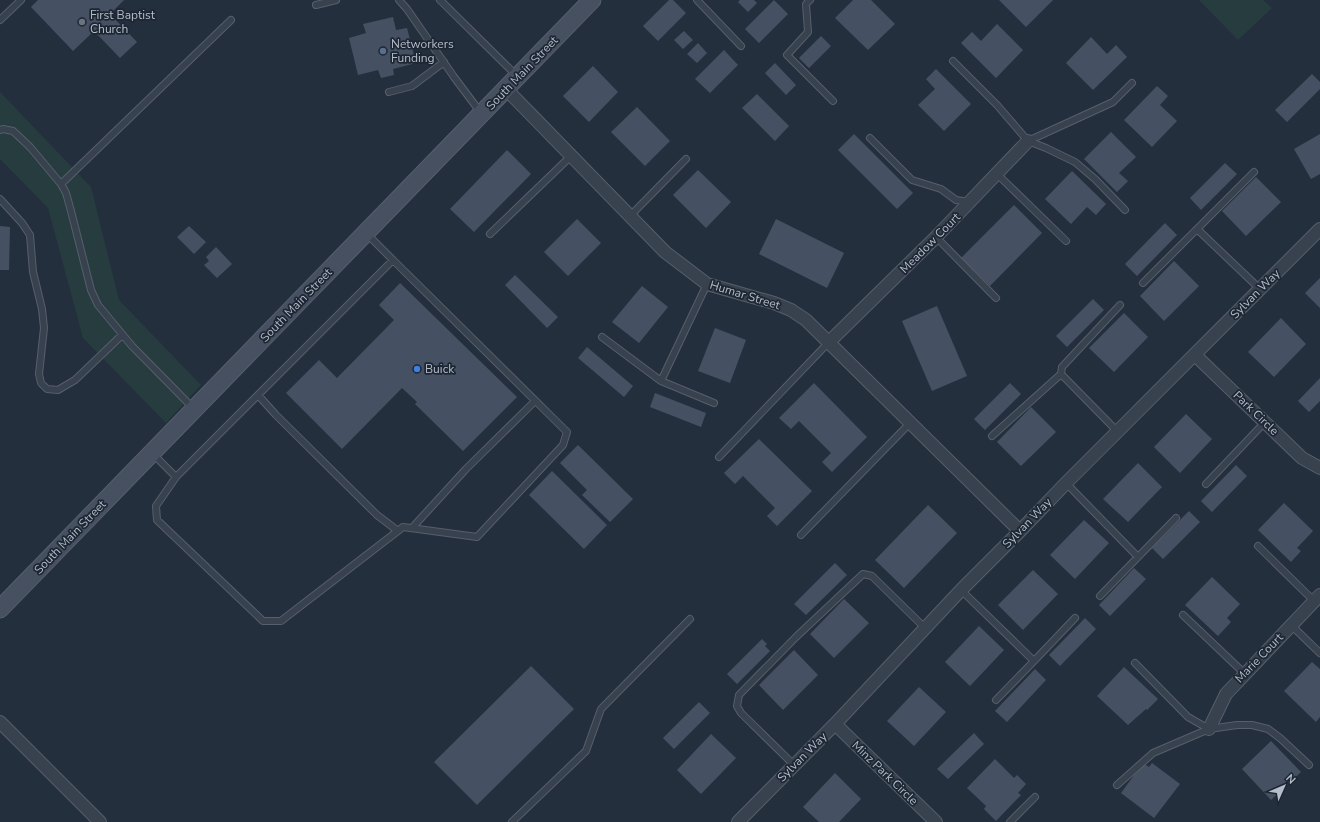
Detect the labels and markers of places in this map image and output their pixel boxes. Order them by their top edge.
place label: First Baptist Church [90,7,156,37]
marker: First Baptist Church [77,17,87,27]
place label: Networkers Funding [391,36,454,66]
marker: Networkers Funding [378,46,388,56]
place label: Buick [425,361,455,377]
marker: Buick [412,364,422,374]

